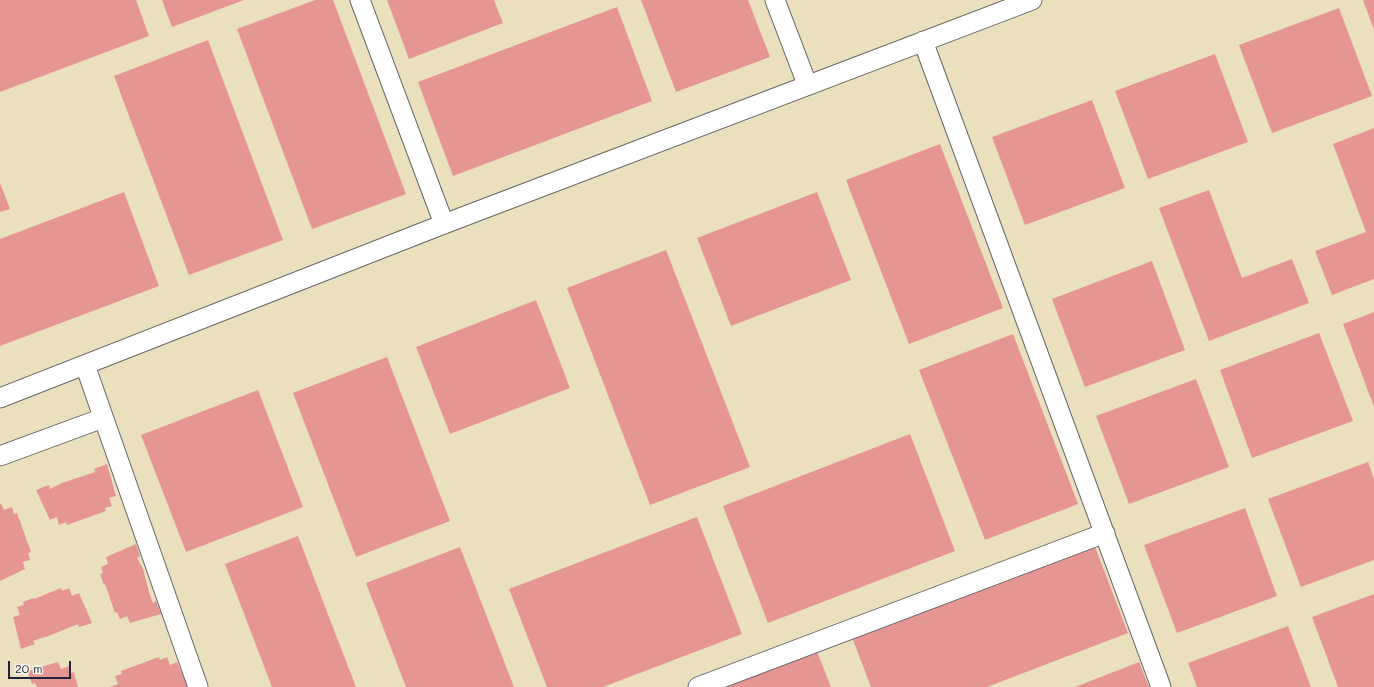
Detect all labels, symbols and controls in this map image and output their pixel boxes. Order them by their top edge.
scale bar [10,653,73,679]
text: 20 m [15,660,43,676]

